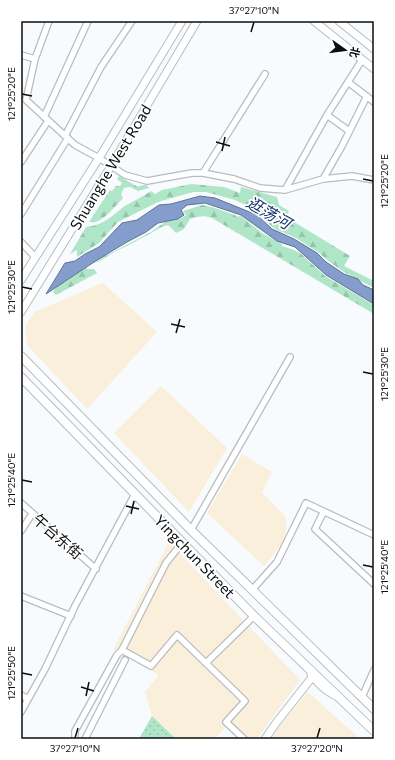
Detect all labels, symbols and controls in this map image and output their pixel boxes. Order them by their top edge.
text: 37°27'10"N [229,4,279,16]
north arrow [325,30,365,70]
text: 北 [348,46,363,59]
text: 121°25'20"E [5,67,17,121]
street label: Shuanghe West Road [66,101,154,233]
text: 121°25'20"E [378,154,390,208]
water label: 逛荡河 [243,192,297,234]
text: 121°25'30"E [5,260,17,314]
text: 121°25'30"E [378,347,390,401]
text: 121°25'40"E [5,453,17,507]
street label: 午台东街 [29,510,87,562]
street label: Yingchun Street [151,511,239,601]
text: 121°25'40"E [378,540,390,594]
text: 121°25'50"E [5,646,17,700]
text: 37°27'10"N [50,742,100,754]
text: 37°27'20"N [291,742,343,754]

